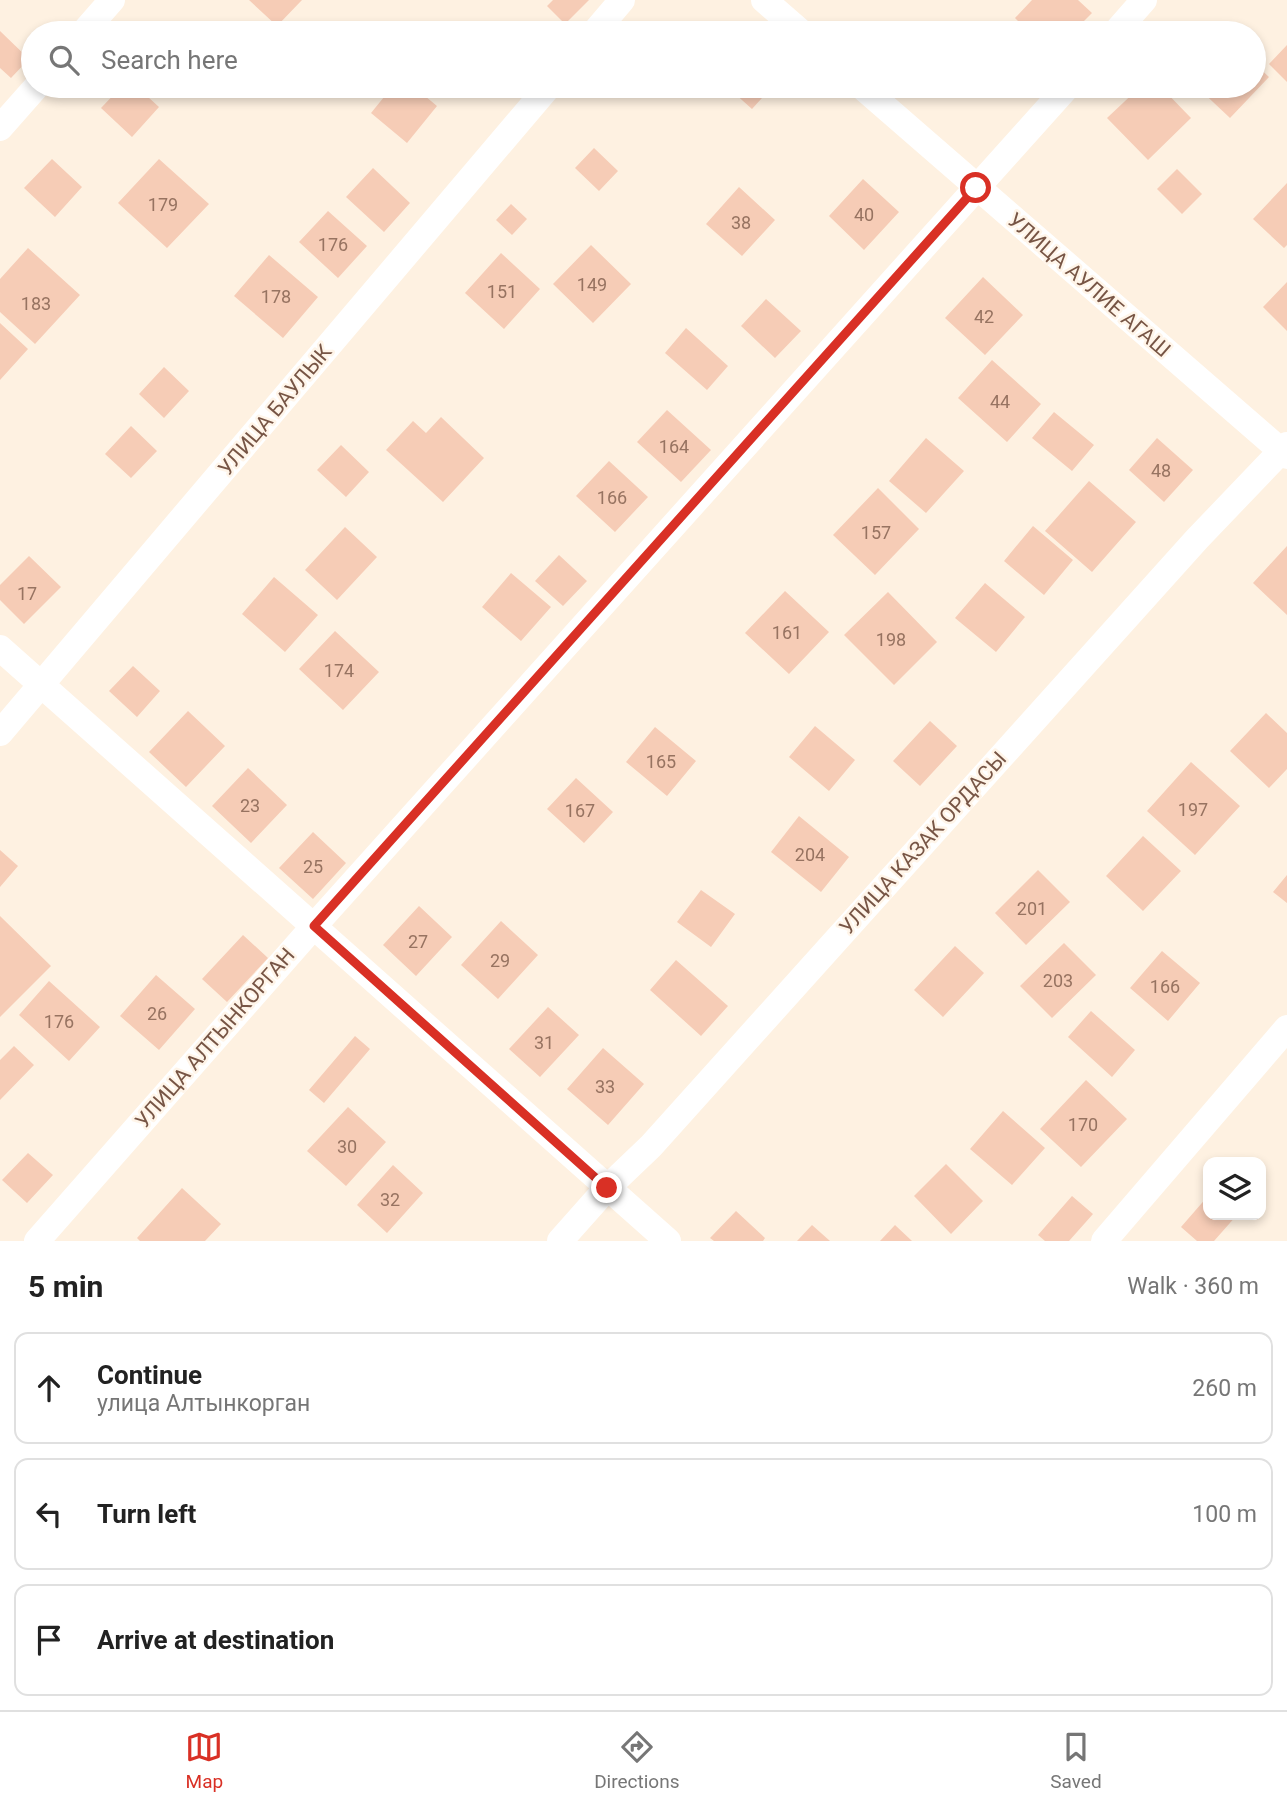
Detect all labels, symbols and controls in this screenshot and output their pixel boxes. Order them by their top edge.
search box [21,21,1266,98]
icon: search [45,41,83,79]
text: Search here [101,45,238,75]
route start [960,172,991,203]
house number: 179 [148,194,178,215]
house number: 40 [854,204,874,225]
street label: УЛИЦА АУЛИЕ АГАШ [1003,208,1175,362]
house number: 38 [731,212,751,233]
house number: 176 [318,234,348,255]
house number: 149 [577,274,607,295]
house number: 151 [487,281,517,302]
house number: 178 [261,286,291,307]
house number: 183 [21,293,51,314]
house number: 42 [974,306,994,327]
street label: УЛИЦА БАУЛЫК [213,339,337,480]
house number: 44 [990,391,1010,412]
house number: 164 [659,436,689,457]
house number: 48 [1151,460,1171,481]
house number: 166 [597,487,627,508]
house number: 157 [861,522,891,543]
house number: 17 [17,583,37,604]
house number: 161 [772,622,802,643]
house number: 198 [876,629,906,650]
house number: 174 [324,660,354,681]
street label: УЛИЦА КАЗАК ОРДАСЫ [835,747,1011,939]
house number: 165 [646,751,676,772]
house number: 23 [240,795,260,816]
house number: 197 [1178,799,1208,820]
house number: 167 [565,800,595,821]
house number: 204 [795,844,825,865]
house number: 25 [303,856,323,877]
house number: 201 [1017,898,1047,919]
house number: 27 [408,931,428,952]
street label: УЛИЦА АЛТЫНКОРГАН [130,943,300,1133]
house number: 29 [490,950,510,971]
house number: 203 [1043,970,1073,991]
house number: 166 [1150,976,1180,997]
house number: 26 [147,1003,167,1024]
house number: 176 [44,1011,74,1032]
house number: 31 [534,1032,554,1053]
house number: 33 [595,1076,615,1097]
house number: 170 [1068,1114,1098,1135]
house number: 30 [337,1136,357,1157]
map controls [1203,1157,1266,1220]
button: layers [1203,1157,1266,1220]
route end [591,1172,622,1203]
house number: 32 [380,1189,400,1210]
text: 5 min [28,1269,103,1304]
text: Walk · 360 m [1127,1273,1259,1300]
text: Continue [97,1360,202,1390]
icon: ahead [30,1369,68,1407]
text: 260 m [1192,1375,1257,1402]
text: улица Алтынкорган [97,1390,310,1417]
icon: left [30,1495,68,1533]
text: Turn left [97,1499,196,1529]
text: 100 m [1192,1501,1257,1528]
icon: arrive [30,1621,68,1659]
text: Arrive at destination [97,1625,334,1655]
tab: Map [185,1728,223,1793]
tab: Directions [594,1728,679,1793]
tab: Saved [1050,1728,1102,1793]

